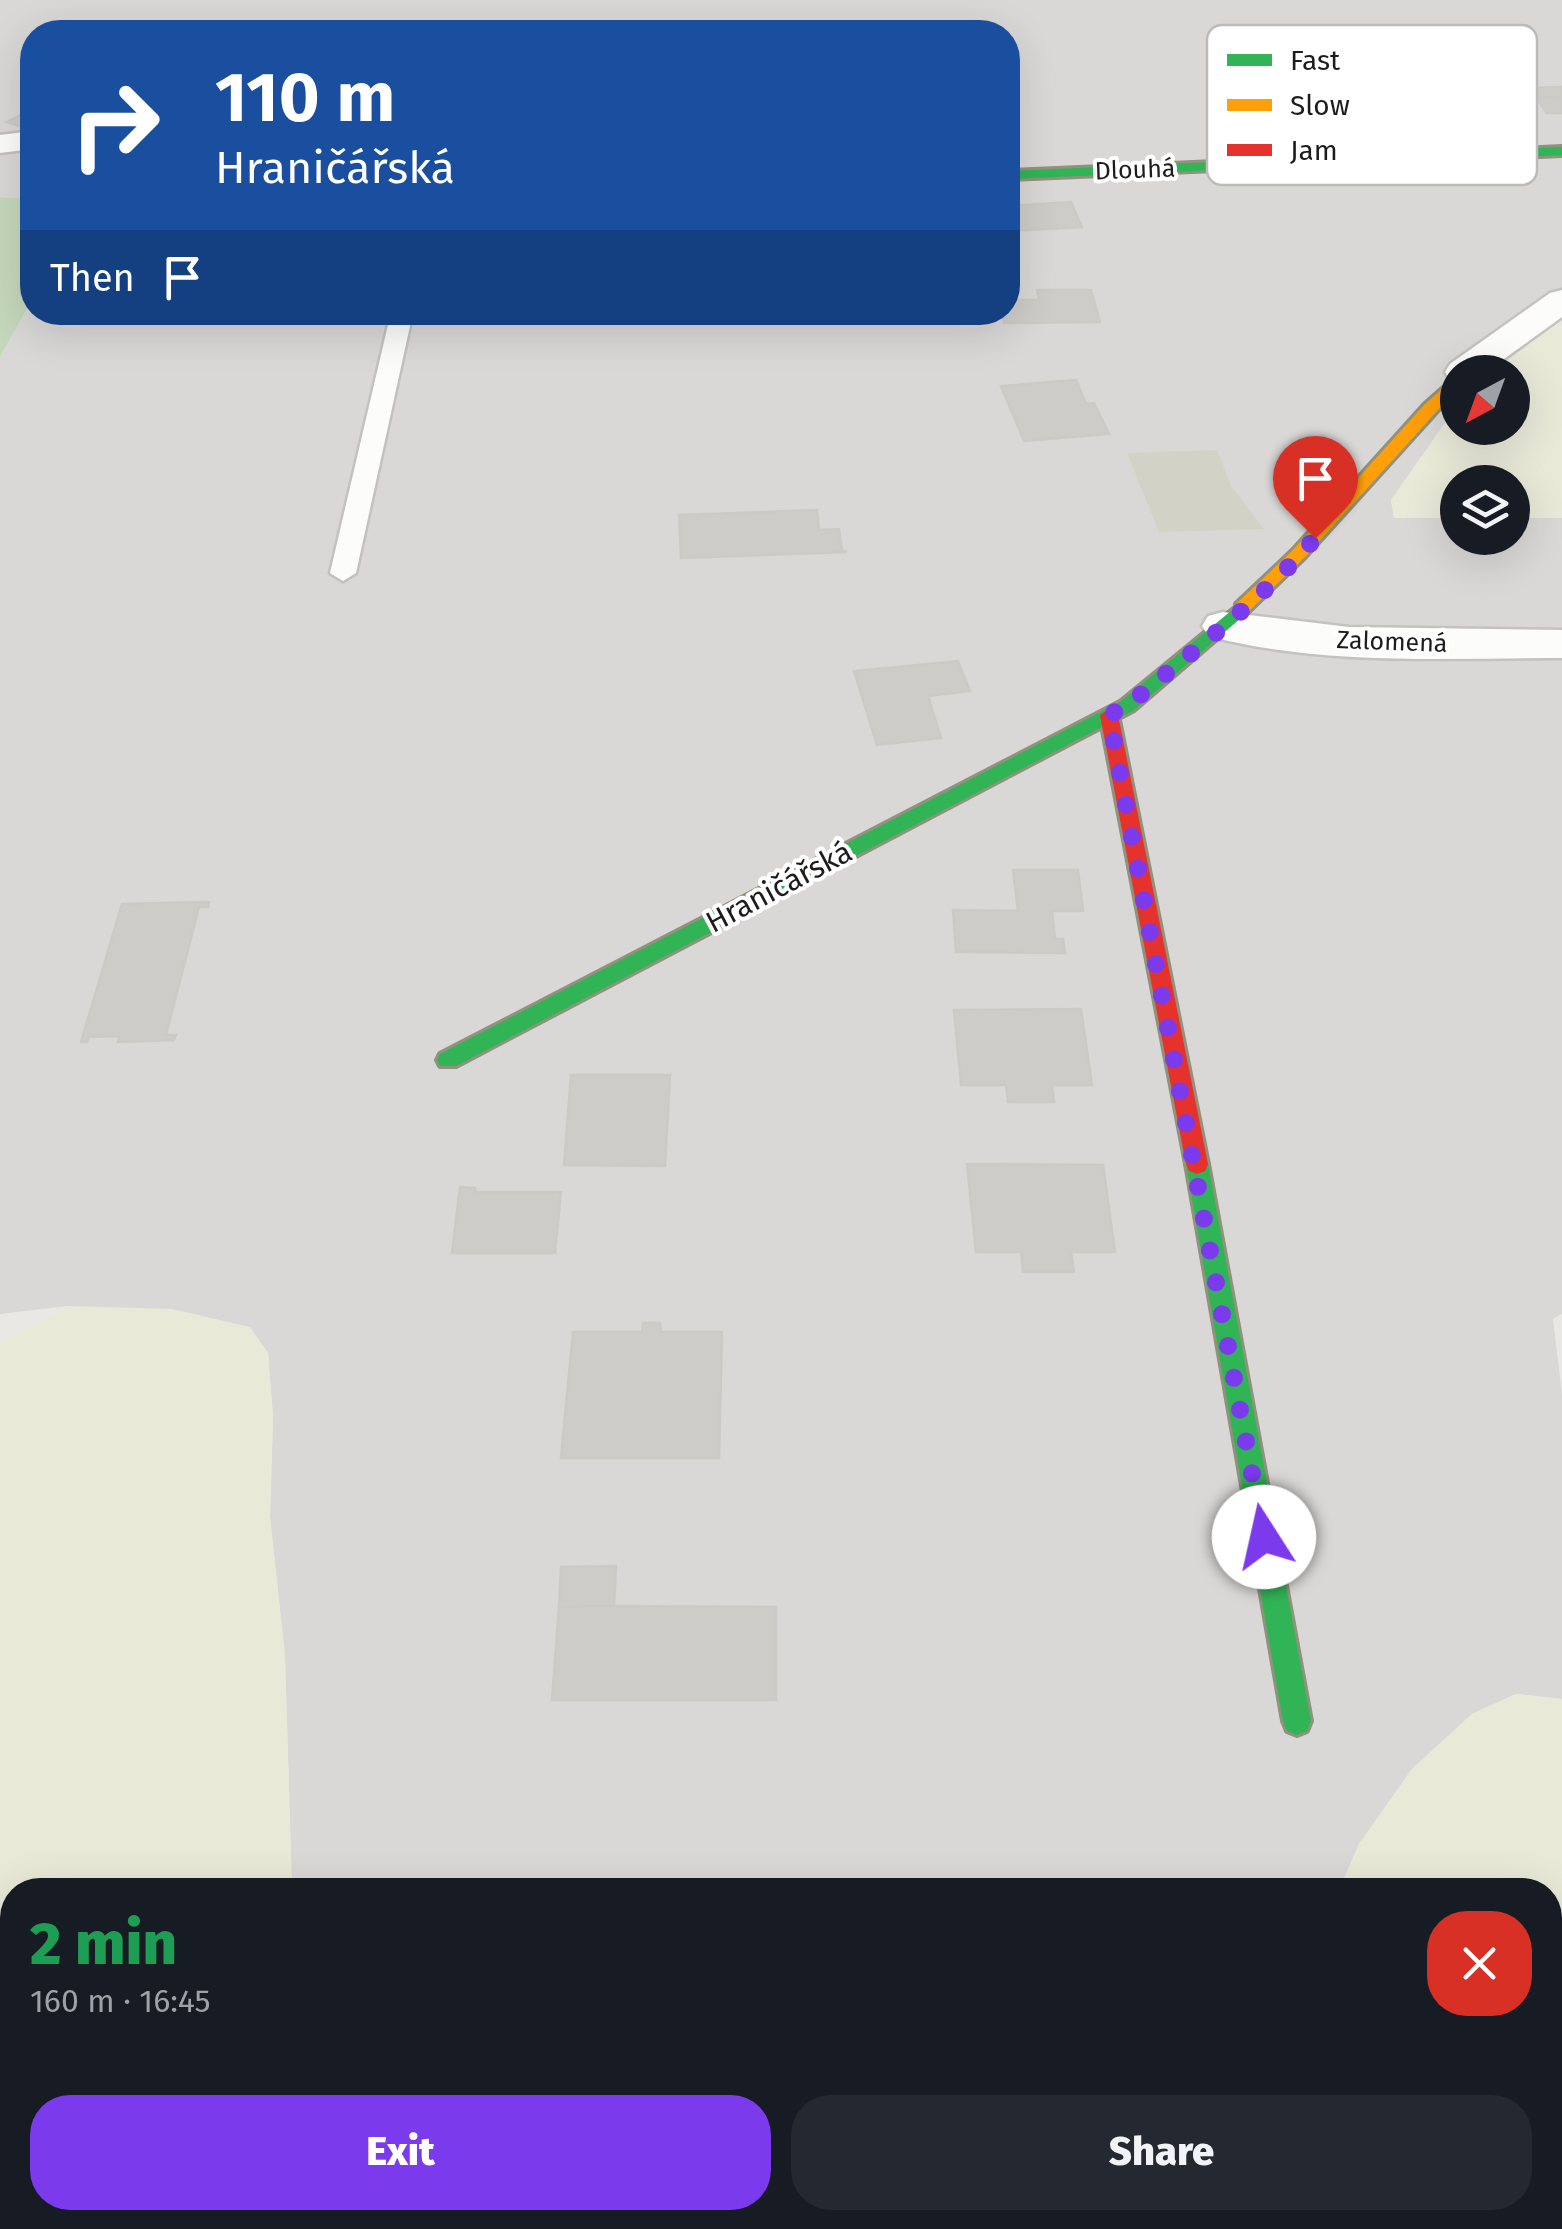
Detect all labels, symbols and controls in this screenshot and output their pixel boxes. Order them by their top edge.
legend [1207,25,1537,185]
text: Fast [1290,44,1341,77]
text: 110 m [215,56,395,140]
icon: right [50,60,180,190]
text: Slow [1290,89,1350,122]
text: Jam [1290,134,1338,167]
text: Hraničářská [215,141,455,195]
street label: Dlouhá [1094,154,1176,186]
icon: arrive [155,250,210,305]
text: Then [50,255,135,301]
north arrow [1440,355,1530,445]
map controls [1440,355,1530,555]
pin [1273,436,1358,539]
icon: arrive [1288,451,1343,506]
button: layers [1440,465,1530,555]
street label: Zalomená [1336,625,1448,659]
street label: Hraničářská [700,834,858,940]
position arrow [1212,1485,1316,1589]
text: 2 min [30,1908,177,1980]
button: close [1427,1911,1532,2016]
text: 160 m · 16:45 [30,1982,210,2020]
button: Exit [30,2095,771,2210]
button: Share [791,2095,1532,2210]

